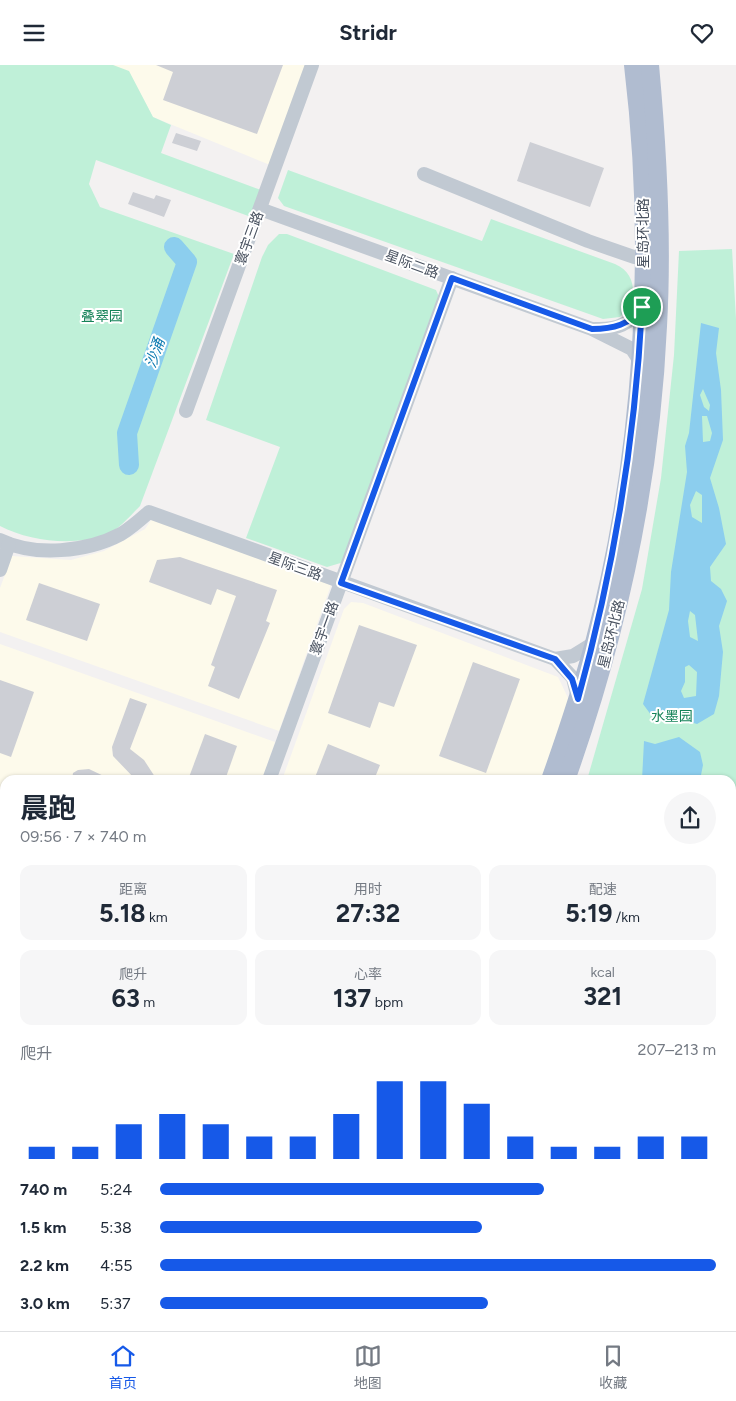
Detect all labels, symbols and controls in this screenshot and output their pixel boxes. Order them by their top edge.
icon: menu [20,19,48,47]
text: Stridr [339,19,397,46]
icon: heart [688,19,716,47]
street label: 星岛环北路 [635,198,652,268]
street label: 寰宇三路 [232,209,267,267]
street label: 星际二路 [383,247,441,282]
pin [621,286,663,328]
icon: arrive [628,293,656,321]
park label: 叠翠园 [81,308,123,325]
water label: 沙涌 [142,334,169,370]
street label: 星际三路 [266,549,324,584]
street label: 星岛环北路 [595,598,628,670]
street label: 寰宇一路 [307,599,342,657]
park label: 水墨园 [651,708,693,725]
text: 晨跑 [20,791,76,825]
button: share [664,792,716,844]
text: 09:56 · 7 × 740 m [20,827,146,846]
text: 距离 [119,881,147,898]
text: 用时 [354,881,382,898]
text: 配速 [589,881,617,898]
text: 5.18 [99,898,146,928]
text: 27:32 [336,898,400,928]
text: 5:19 [565,898,612,928]
text: km [146,909,168,926]
text: /km [612,909,640,926]
text: kcal [590,964,615,981]
text: 爬升 [119,966,147,983]
text: 心率 [354,966,382,983]
text: 321 [583,981,622,1011]
text: 63 [111,983,140,1013]
text: 137 [333,983,371,1013]
text: m [140,994,155,1011]
text: bpm [371,994,403,1011]
text: 207–213 m [638,1040,716,1059]
text: 爬升 [20,1044,52,1063]
text: 740 m [20,1180,67,1199]
text: 5:24 [100,1180,132,1199]
text: 1.5 km [20,1218,66,1237]
text: 5:38 [100,1218,132,1237]
text: 2.2 km [20,1256,69,1275]
text: 4:55 [100,1256,132,1275]
text: 3.0 km [20,1294,70,1313]
text: 5:37 [100,1294,131,1313]
tab: 首页 [109,1342,137,1392]
tab: 地图 [354,1342,382,1392]
tab: 收藏 [599,1342,627,1392]

